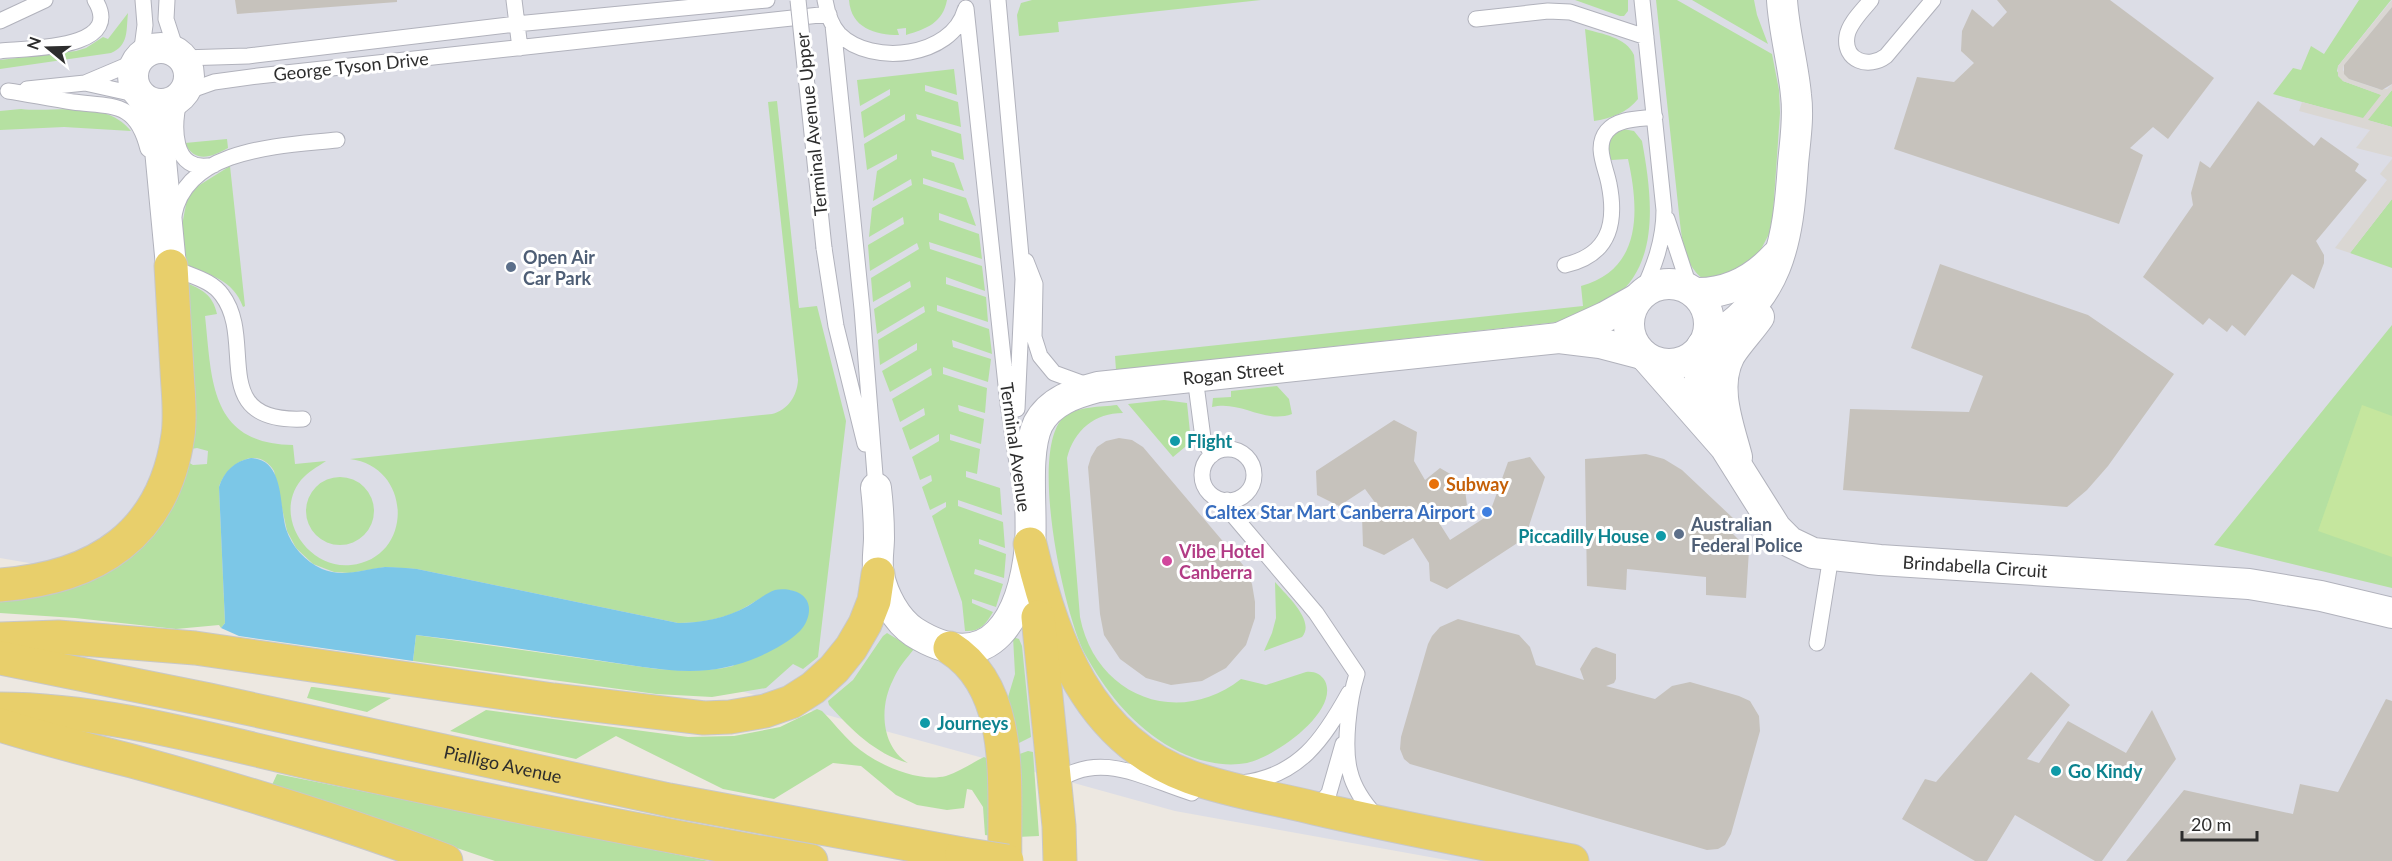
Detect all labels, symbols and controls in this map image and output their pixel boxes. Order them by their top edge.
north arrow [18,18,78,78]
street label: Terminal Avenue Upper [790,31,832,217]
text: N [22,34,44,52]
street label: George Tyson Drive [272,47,430,85]
place label: Open Air Car Park [523,246,595,289]
marker: Open Air Car Park [504,260,518,274]
street label: Rogan Street [1182,356,1285,389]
street label: Terminal Avenue [996,381,1036,513]
place label: Flight [1187,430,1233,452]
marker: Flight [1168,434,1182,448]
place label: Subway [1446,473,1509,495]
marker: Subway [1427,477,1441,491]
place label: Caltex Star Mart Canberra Airport [1205,501,1475,523]
marker: Caltex Star Mart Canberra Airport [1480,505,1494,519]
place label: Australian Federal Police [1690,513,1803,556]
place label: Piccadilly House [1518,525,1649,547]
marker: Australian Federal Police [1672,527,1686,541]
marker: Piccadilly House [1654,529,1668,543]
place label: Vibe Hotel Canberra [1178,540,1265,583]
street label: Brindabella Circuit [1902,550,2049,582]
marker: Vibe Hotel Canberra [1160,554,1174,568]
place label: Journeys [937,712,1008,734]
marker: Journeys [918,716,932,730]
street label: Pialligo Avenue [442,740,564,787]
place label: Go Kindy [2068,760,2143,782]
marker: Go Kindy [2049,764,2063,778]
scale bar [2182,804,2257,842]
text: 20 m [2191,813,2231,835]

